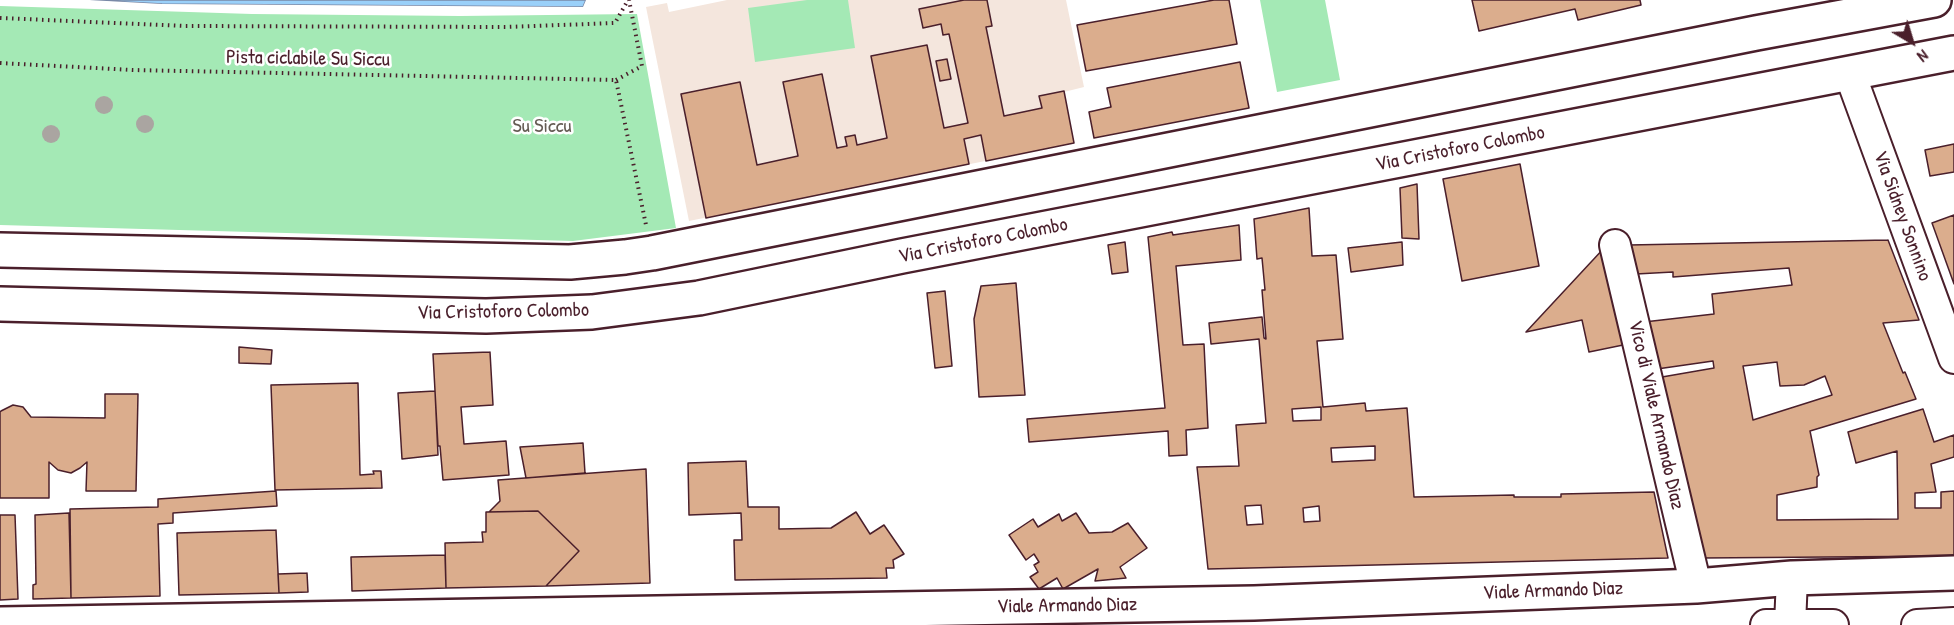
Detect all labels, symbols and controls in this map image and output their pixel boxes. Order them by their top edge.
north arrow [1882,12,1942,72]
text: N [1913,45,1933,67]
street label: Pista ciclabile Su Siccu [226,46,390,72]
park label: Su Siccu [513,115,571,139]
street label: Via Cristoforo Colombo [1373,121,1547,177]
street label: Via Sidney Sonnino [1867,148,1937,284]
street label: Via Cristoforo Colombo [896,213,1070,269]
street label: Via Cristoforo Colombo [417,299,589,325]
street label: Vico di Viale Armando Diaz [1623,318,1689,512]
street label: Viale Armando Diaz [1483,577,1623,605]
street label: Viale Armando Diaz [997,593,1137,619]

